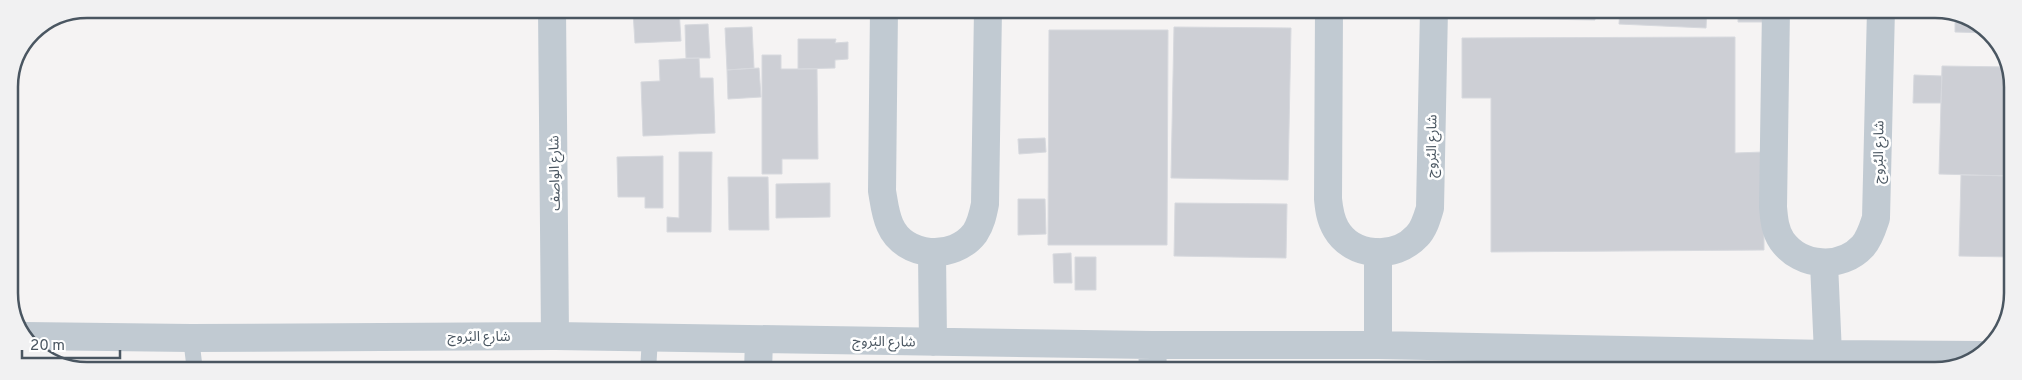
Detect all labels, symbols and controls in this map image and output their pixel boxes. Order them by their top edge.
street label: شارع البُروج [1423,114,1443,178]
street label: شارع البُروج [1870,120,1890,184]
street label: شارع الواصف [546,135,566,211]
scale bar [22,328,120,360]
street label: شارع البُروج [447,329,511,347]
street label: شارع البُروج [852,333,916,353]
text: 20 m [30,337,65,356]

